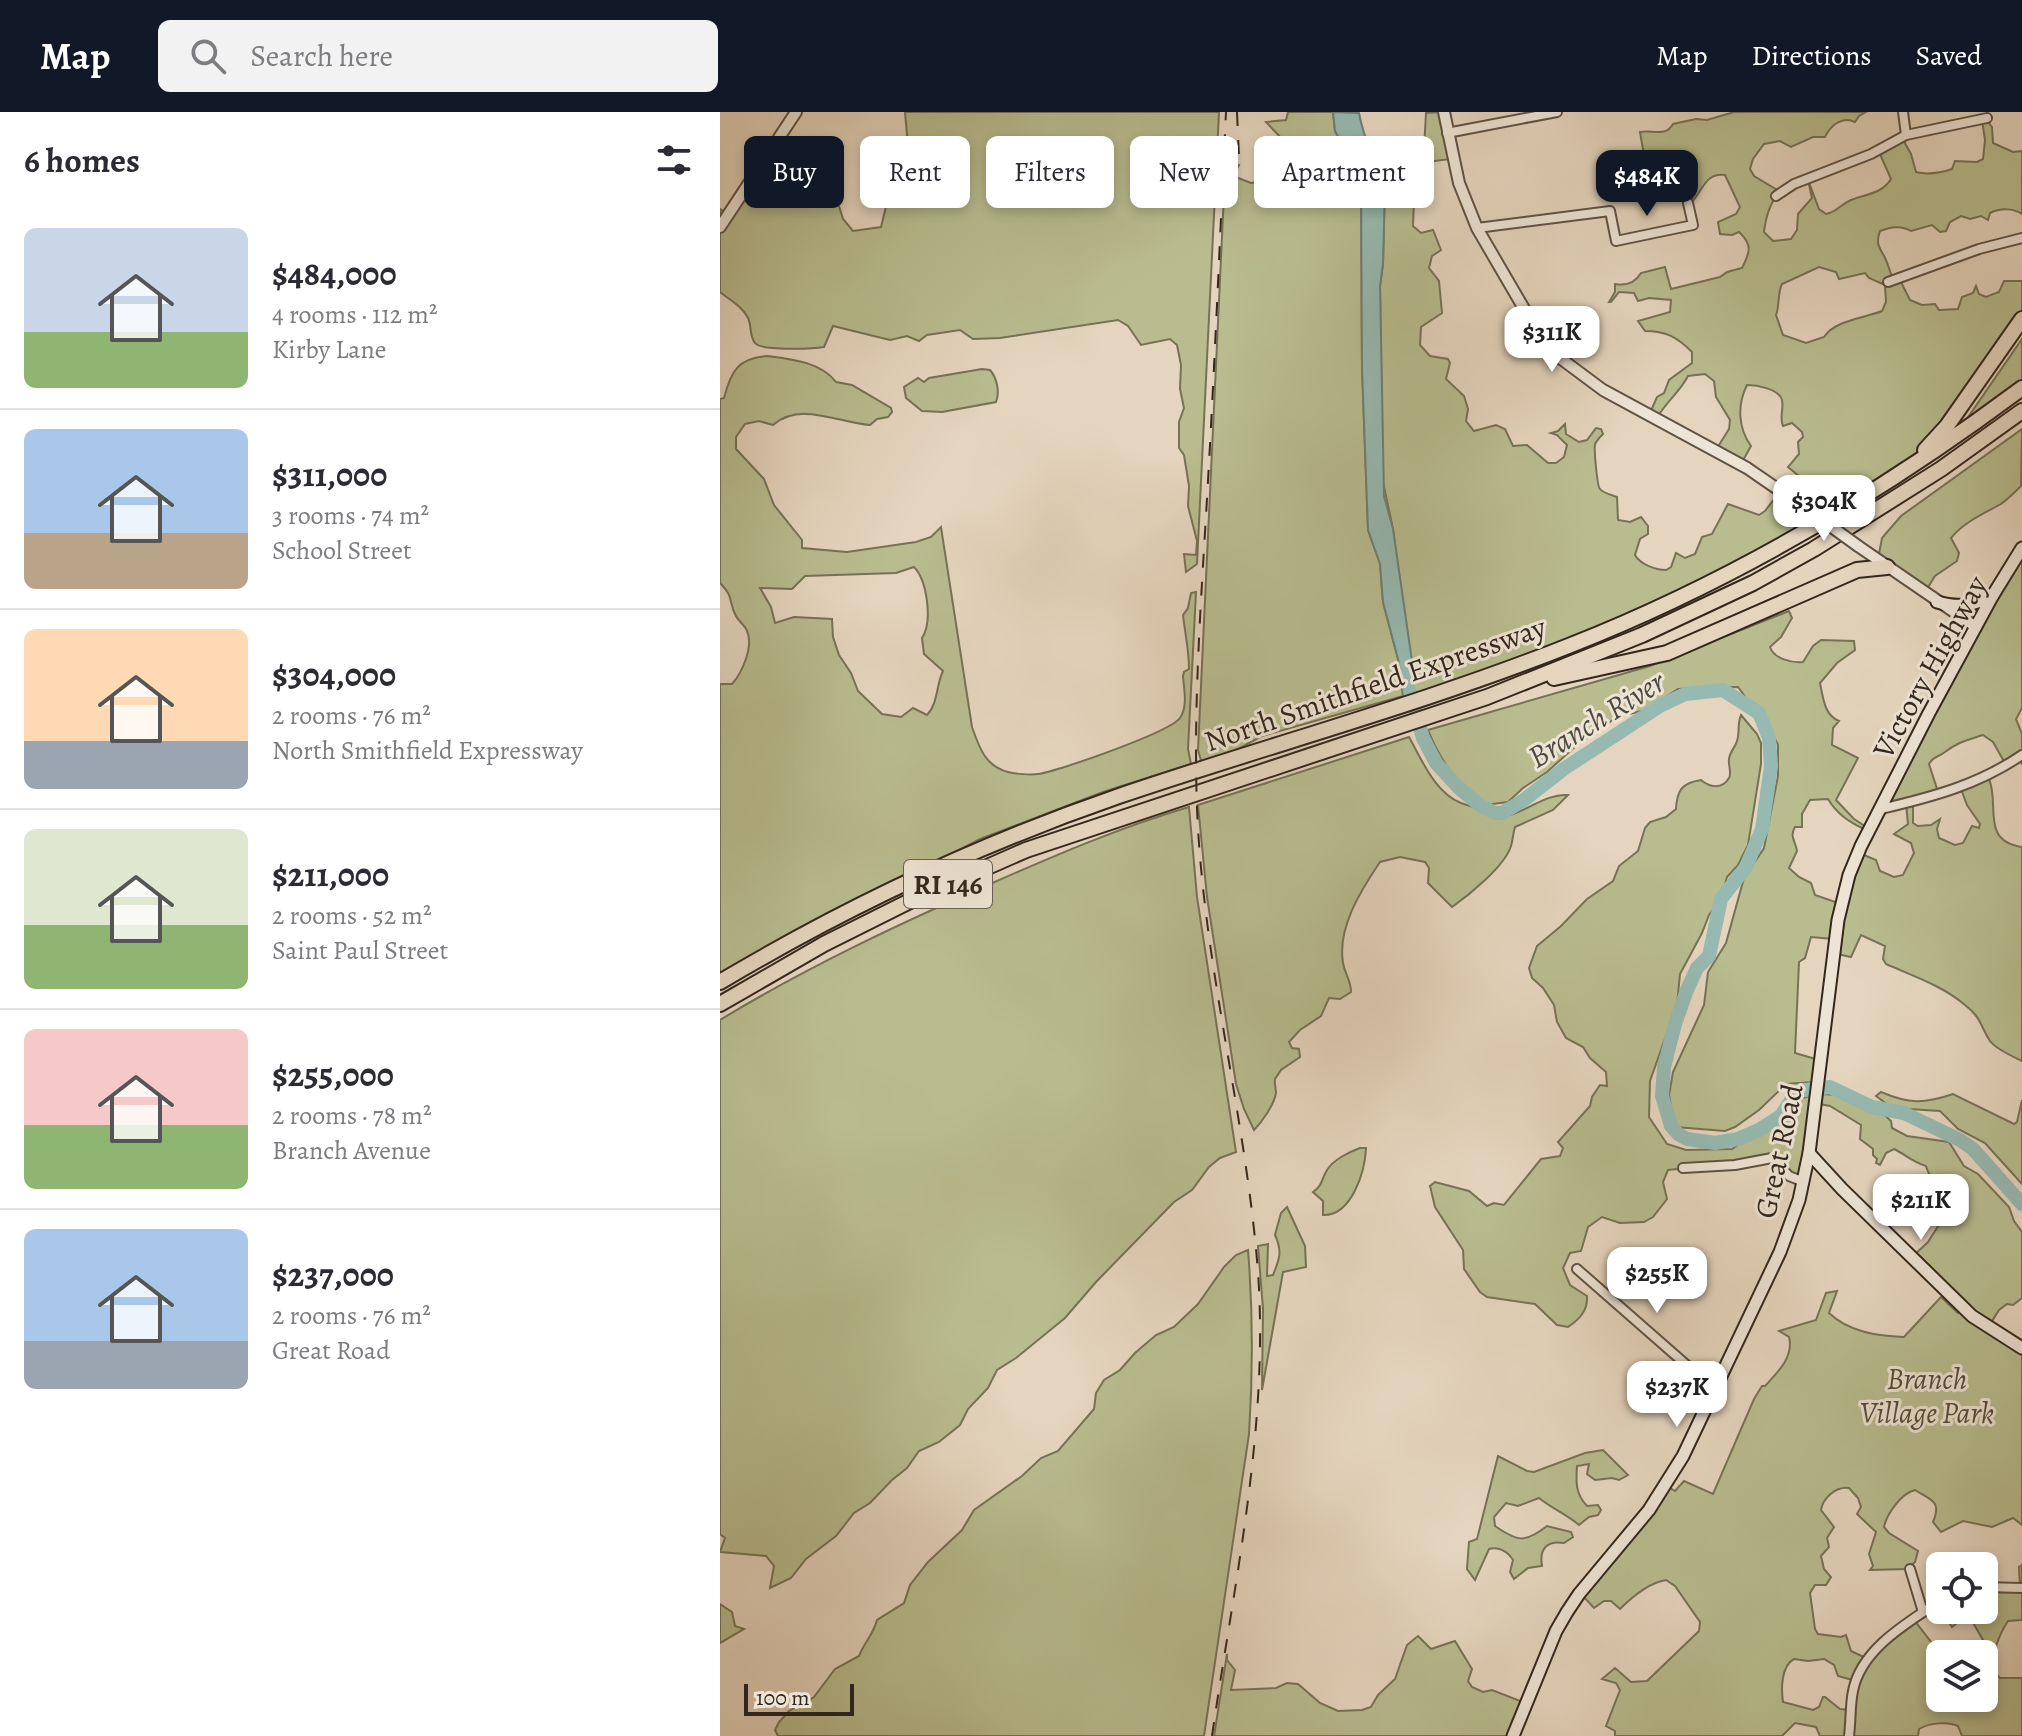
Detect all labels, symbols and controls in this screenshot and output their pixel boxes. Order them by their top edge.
search box [158,20,718,92]
text: Map [40,30,110,82]
icon: search [186,34,230,78]
text: Search here [250,36,393,76]
text: Map [1656,37,1707,75]
text: Directions [1751,37,1872,75]
text: Saved [1916,37,1982,75]
chip: Buy [744,136,844,208]
chip: Rent [860,136,970,208]
chip: Filters [986,136,1114,208]
chip: New [1130,136,1238,208]
chip: Apartment [1254,136,1434,208]
text: 6 homes [24,137,140,184]
icon: filters [652,138,696,182]
pin: $484K [1591,150,1703,218]
text: $484K [1614,158,1680,193]
text: $484,000 [272,250,397,297]
icon: home [88,260,184,356]
text: 4 rooms · 112 m² [272,297,438,332]
pin: $311K [1496,306,1608,374]
text: $311K [1523,314,1582,349]
text: Kirby Lane [272,332,386,367]
text: $311,000 [272,451,387,498]
icon: home [88,461,184,557]
pin: $304K [1768,475,1880,543]
text: $304K [1791,483,1857,518]
text: 3 rooms · 74 m² [272,498,429,533]
text: School Street [272,533,412,568]
street label: Victory Highway [1863,568,1997,766]
street label: North Smithfield Expressway [1199,607,1552,761]
text: $304,000 [272,651,396,698]
water label: Branch River [1519,659,1674,778]
icon: home [88,661,184,757]
text: 2 rooms · 76 m² [272,698,431,733]
text: North Smithfield Expressway [272,733,583,768]
text: $211,000 [272,851,389,898]
road number: RI 146 [904,860,992,908]
icon: home [88,861,184,957]
text: 2 rooms · 52 m² [272,898,431,933]
text: Saint Paul Street [272,933,448,968]
text: $255,000 [272,1051,394,1098]
icon: home [88,1061,184,1157]
street label: Great Road [1745,1079,1813,1222]
text: 2 rooms · 78 m² [272,1098,431,1133]
text: Branch Avenue [272,1133,431,1168]
pin: $211K [1865,1174,1977,1242]
text: $211K [1891,1182,1951,1217]
pin: $255K [1601,1247,1713,1315]
text: $237,000 [272,1251,394,1298]
text: $255K [1625,1255,1689,1290]
icon: home [88,1261,184,1357]
text: 2 rooms · 76 m² [272,1298,431,1333]
text: Great Road [272,1333,390,1368]
park label: Branch Village Park [1860,1359,1994,1433]
pin: $237K [1621,1361,1733,1429]
text: $237K [1645,1369,1709,1404]
map controls [1926,1552,1998,1712]
button: locate [1926,1552,1998,1624]
button: layers [1926,1640,1998,1712]
scale bar [744,1680,854,1716]
text: 100 m [756,1683,810,1713]

